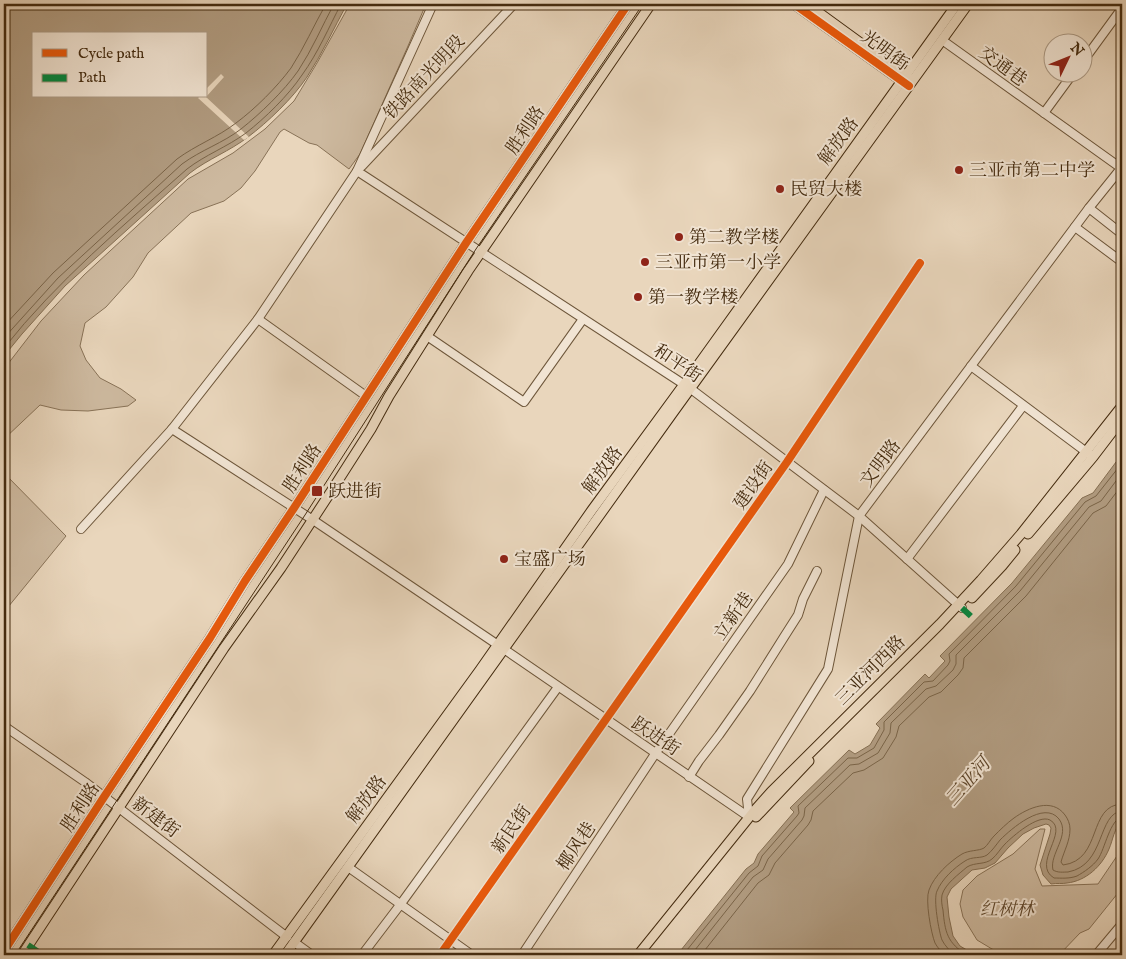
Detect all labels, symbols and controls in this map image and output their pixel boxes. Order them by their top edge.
street label: 光明街 [856,26,913,76]
street label: 铁路南光明段 [380,31,470,125]
legend [32,32,208,98]
north arrow [1044,32,1094,82]
text: N [1065,39,1087,60]
street label: 交通巷 [974,42,1031,92]
text: Cycle path [78,44,144,63]
text: Path [78,68,106,87]
street label: 胜利路 [502,102,551,160]
street label: 解放路 [814,113,864,170]
place label: 三亚市第二中学 [969,160,1095,183]
marker: 三亚市第二中学 [953,164,965,176]
place label: 民贸大楼 [790,179,862,202]
marker: 民贸大楼 [774,183,786,195]
place label: 第二教学楼 [689,227,779,250]
marker: 第二教学楼 [673,231,685,243]
place label: 三亚市第一小学 [655,252,781,275]
marker: 三亚市第一小学 [639,256,651,268]
place label: 第一教学楼 [648,287,738,310]
marker: 第一教学楼 [632,291,644,303]
street label: 和平街 [648,340,706,389]
street label: 文明路 [856,435,907,492]
street label: 胜利路 [279,440,328,498]
street label: 解放路 [578,442,628,499]
street label: 建设街 [729,457,779,515]
place label: 跃进街 [328,481,382,504]
marker: 跃进街 [310,484,324,498]
place label: 宝盛广场 [514,549,586,572]
marker: 宝盛广场 [498,553,510,565]
street label: 立新巷 [709,588,759,646]
street label: 三亚河西路 [831,631,911,711]
street label: 跃进街 [626,713,684,762]
water label: 三亚河 [941,751,998,812]
street label: 解放路 [342,771,392,828]
street label: 胜利路 [57,779,106,837]
street label: 新建街 [127,793,184,844]
street label: 新民街 [487,801,537,859]
street label: 椰风巷 [553,818,602,876]
park label: 红树林 [980,899,1037,922]

